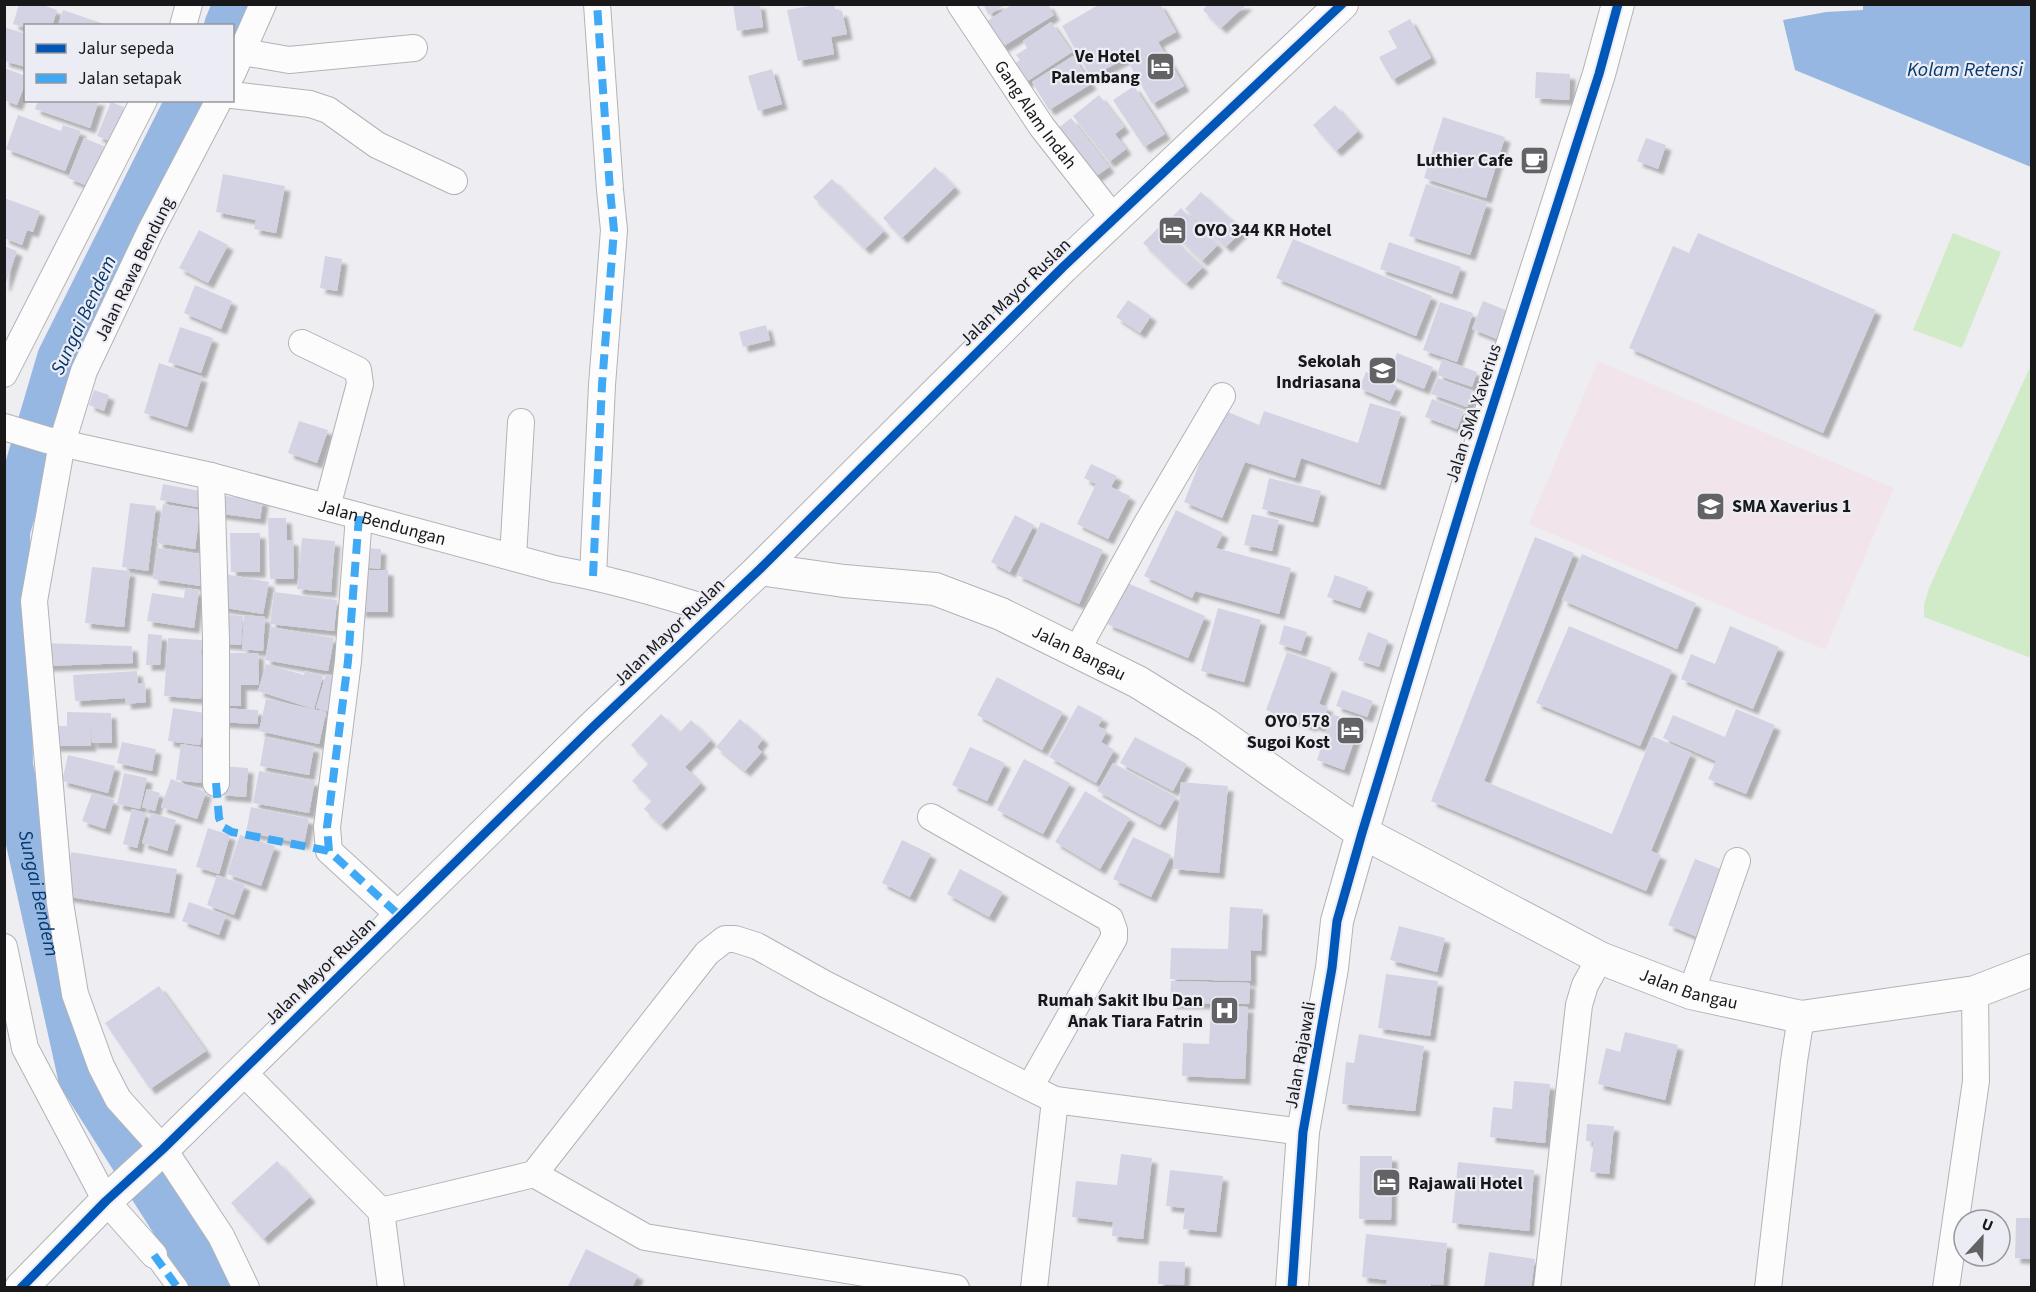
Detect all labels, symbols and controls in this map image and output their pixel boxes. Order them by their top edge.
legend [24,24,234,102]
text: Jalur sepeda [78,36,174,61]
place label: Ve Hotel Palembang [1051,44,1140,90]
hotel icon: Ve Hotel Palembang [1145,50,1177,82]
street label: Gang Alam Indah [988,56,1082,175]
water label: Kolam Retensi [1907,56,2023,84]
text: Jalan setapak [78,66,182,91]
cafe icon: Luthier Cafe [1518,144,1550,176]
place label: Luthier Cafe [1416,148,1513,173]
street label: Jalan Rawa Bendung [89,193,180,345]
hotel icon: OYO 344 KR Hotel [1157,214,1189,246]
place label: OYO 344 KR Hotel [1194,218,1331,243]
street label: Jalan Mayor Ruslan [954,233,1077,352]
water label: Sungai Bendem [44,251,124,380]
street label: Jalan SMA Xaverius [1439,341,1508,486]
place label: Sekolah Indriasana [1276,349,1361,395]
school or university icon: Sekolah Indriasana [1366,355,1398,387]
school or university icon: SMA Xaverius 1 [1695,490,1727,522]
street label: Jalan Bendungan [315,493,449,552]
place label: SMA Xaverius 1 [1732,494,1851,519]
street label: Jalan Mayor Ruslan [608,573,731,692]
street label: Jalan Bangau [1028,619,1130,687]
place label: OYO 578 Sugoi Kost [1247,709,1330,755]
hotel icon: OYO 578 Sugoi Kost [1335,715,1367,747]
water label: Sungai Bendem [11,827,66,959]
street label: Jalan Mayor Ruslan [259,912,382,1031]
street label: Jalan Bangau [1636,962,1740,1016]
place label: Rumah Sakit Ibu Dan Anak Tiara Fatrin [1037,988,1203,1034]
hospital icon: Rumah Sakit Ibu Dan Anak Tiara Fatrin [1208,994,1240,1026]
street label: Jalan Rajawali [1279,1000,1322,1111]
hotel icon: Rajawali Hotel [1371,1167,1403,1199]
place label: Rajawali Hotel [1408,1171,1523,1196]
north arrow [1952,1208,2012,1268]
text: U [1978,1213,1996,1237]

